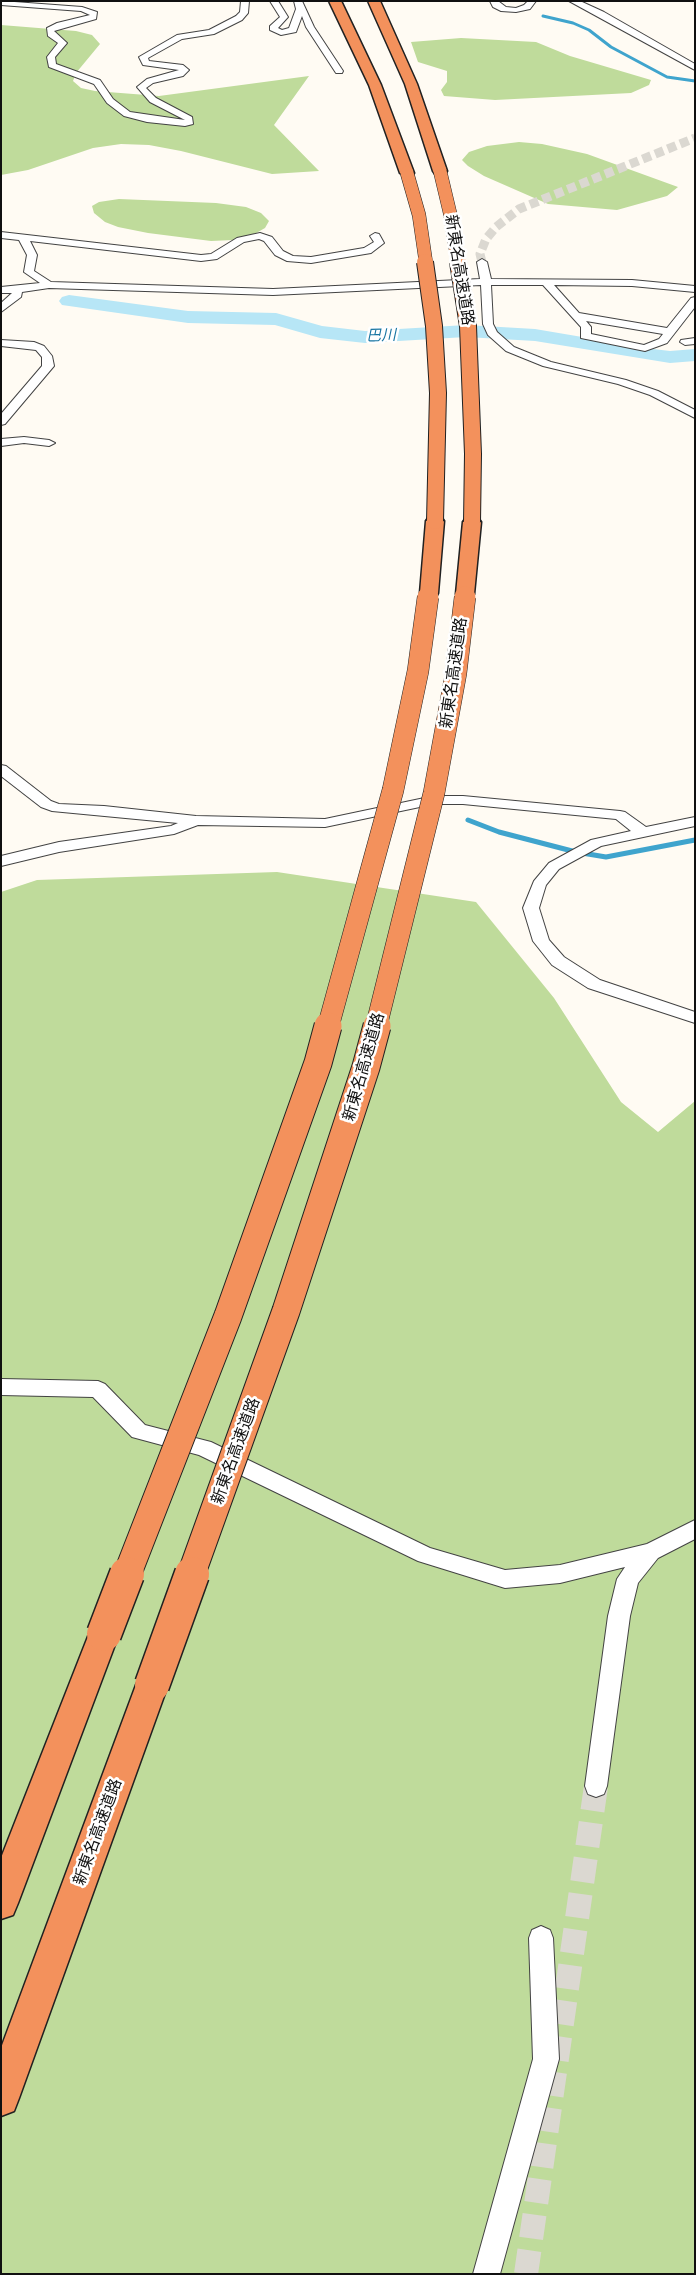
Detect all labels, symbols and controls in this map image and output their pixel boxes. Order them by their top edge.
street label: 新東名高速道路 [441,213,477,327]
water label: 巴川 [366,326,396,346]
street label: 新東名高速道路 [437,616,471,730]
street label: 新東名高速道路 [339,1011,389,1123]
street label: 新東名高速道路 [208,1395,264,1507]
street label: 新東名高速道路 [70,1776,126,1888]

